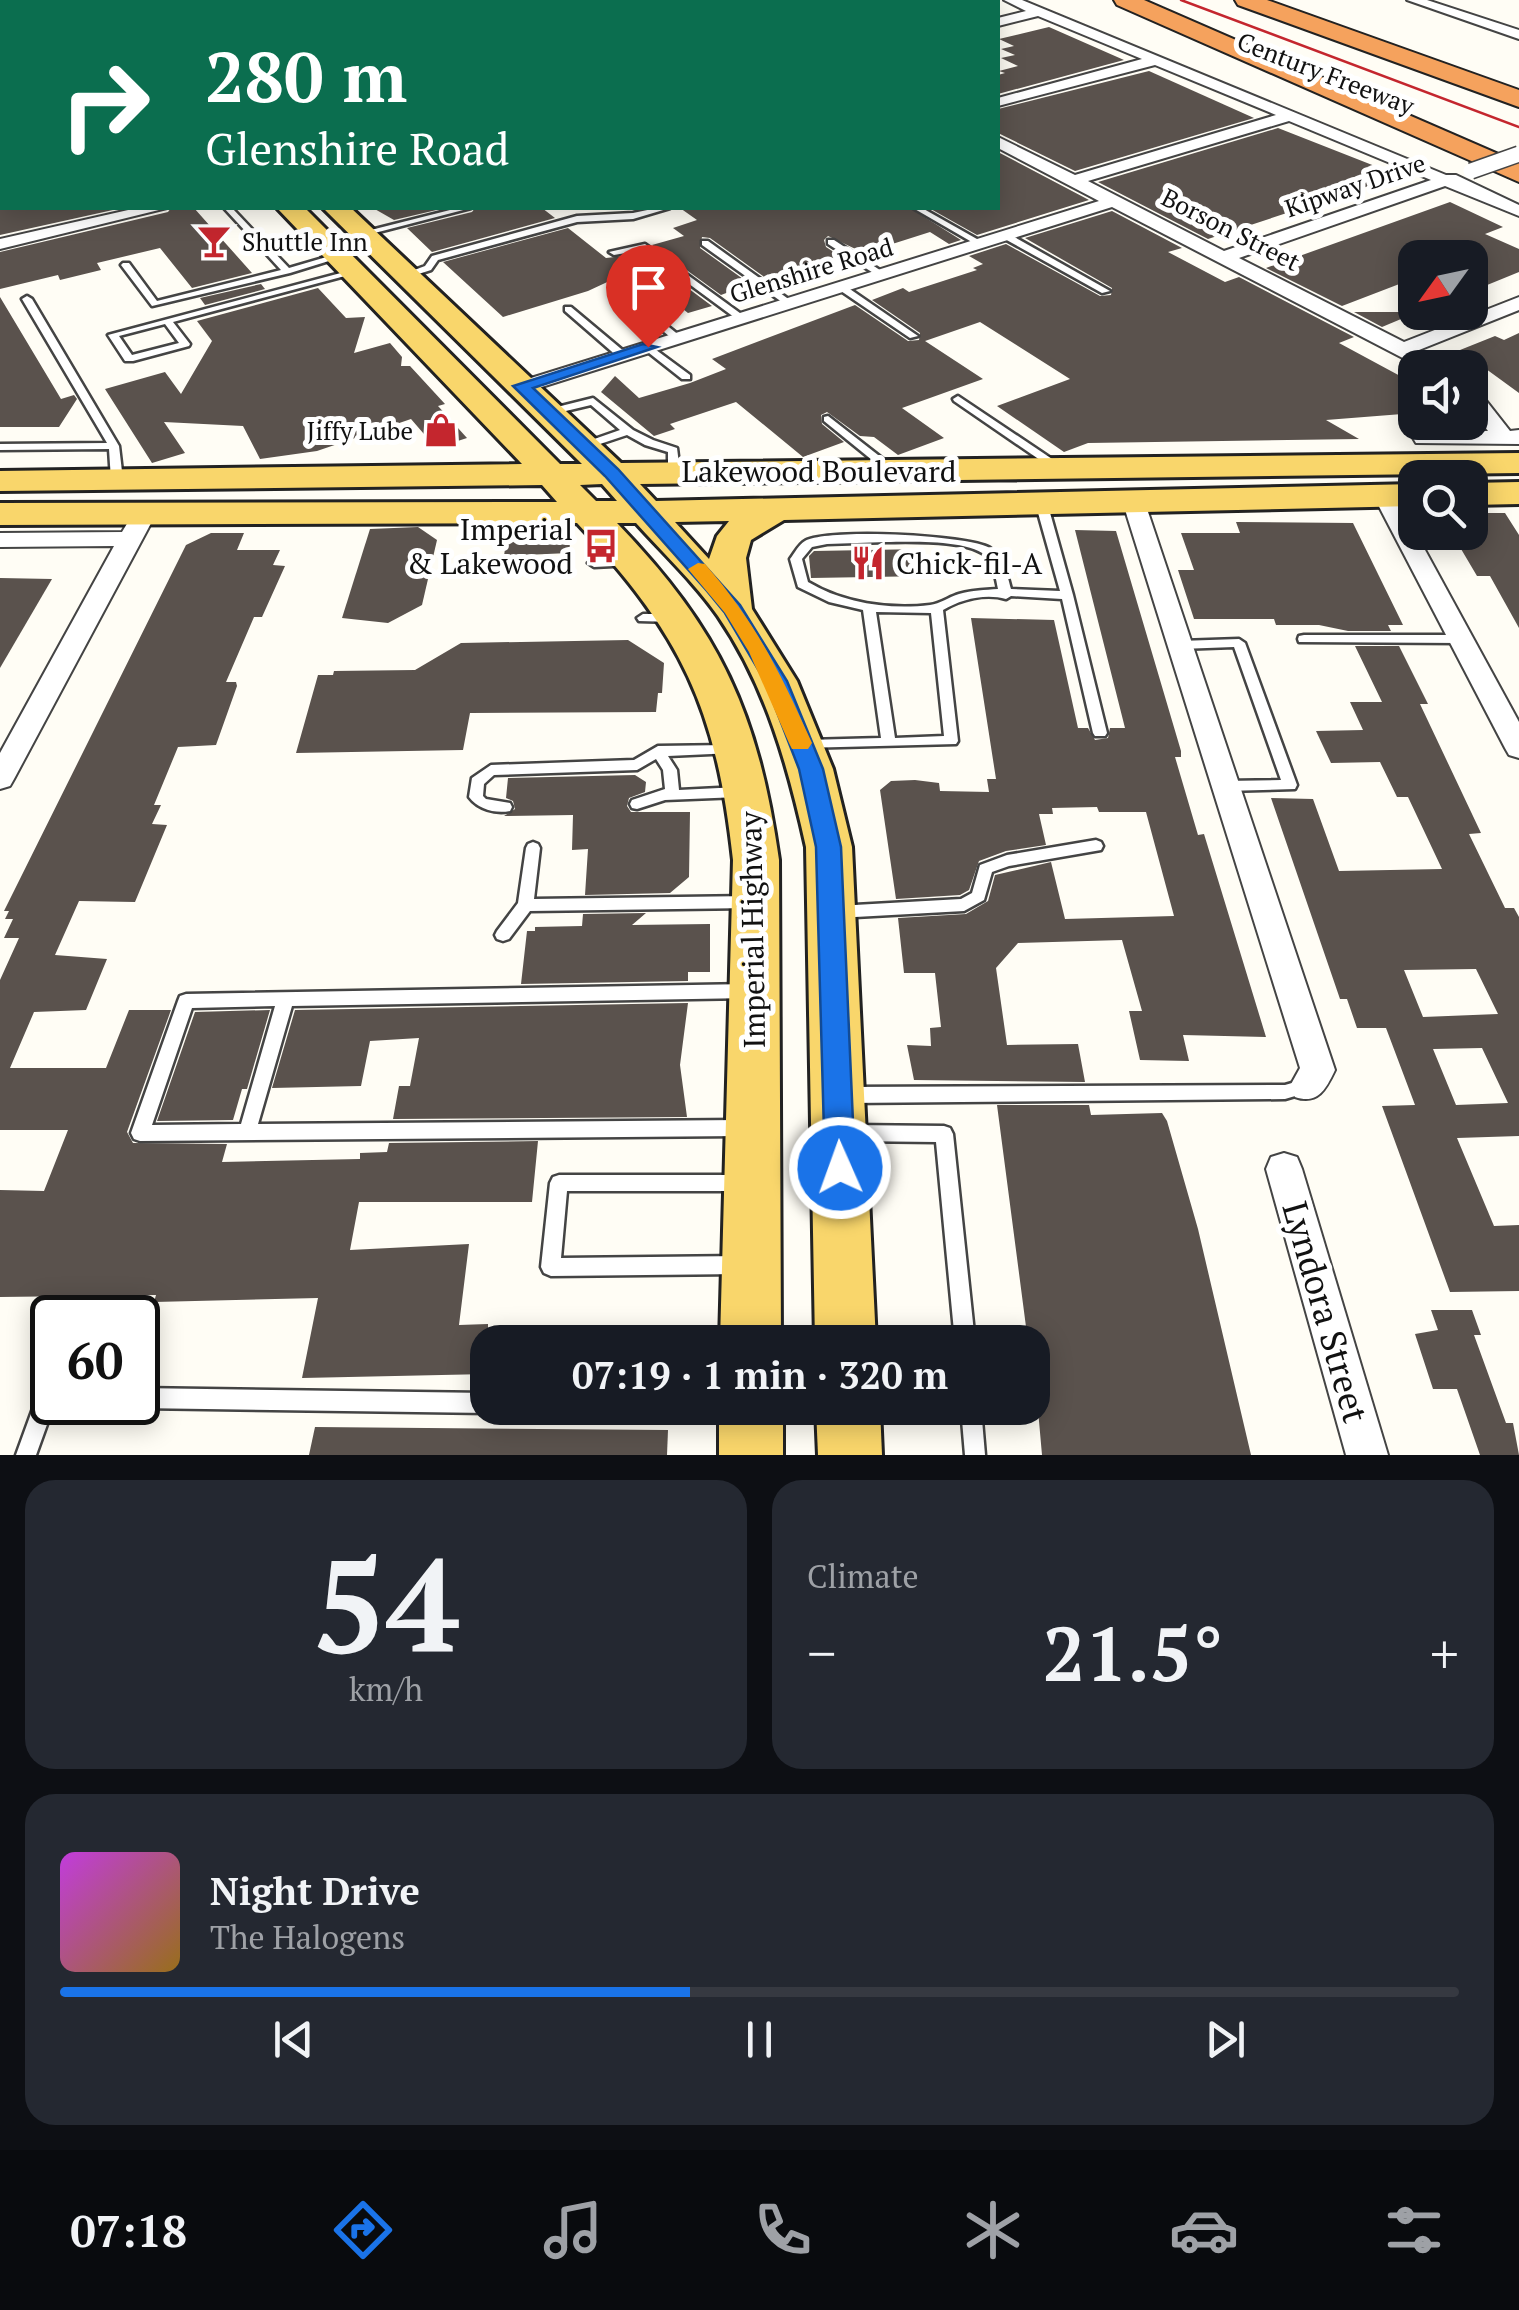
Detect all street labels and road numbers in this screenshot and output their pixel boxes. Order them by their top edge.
street label: Century Freeway [1233,24,1420,122]
street label: Kipway Drive [1280,146,1430,224]
street label: Borson Street [1156,180,1306,278]
street label: Glenshire Road [725,229,897,311]
street label: Lakewood Boulevard [682,451,956,491]
street label: Imperial Highway [730,810,774,1049]
street label: Lyndora Street [1272,1196,1380,1428]

